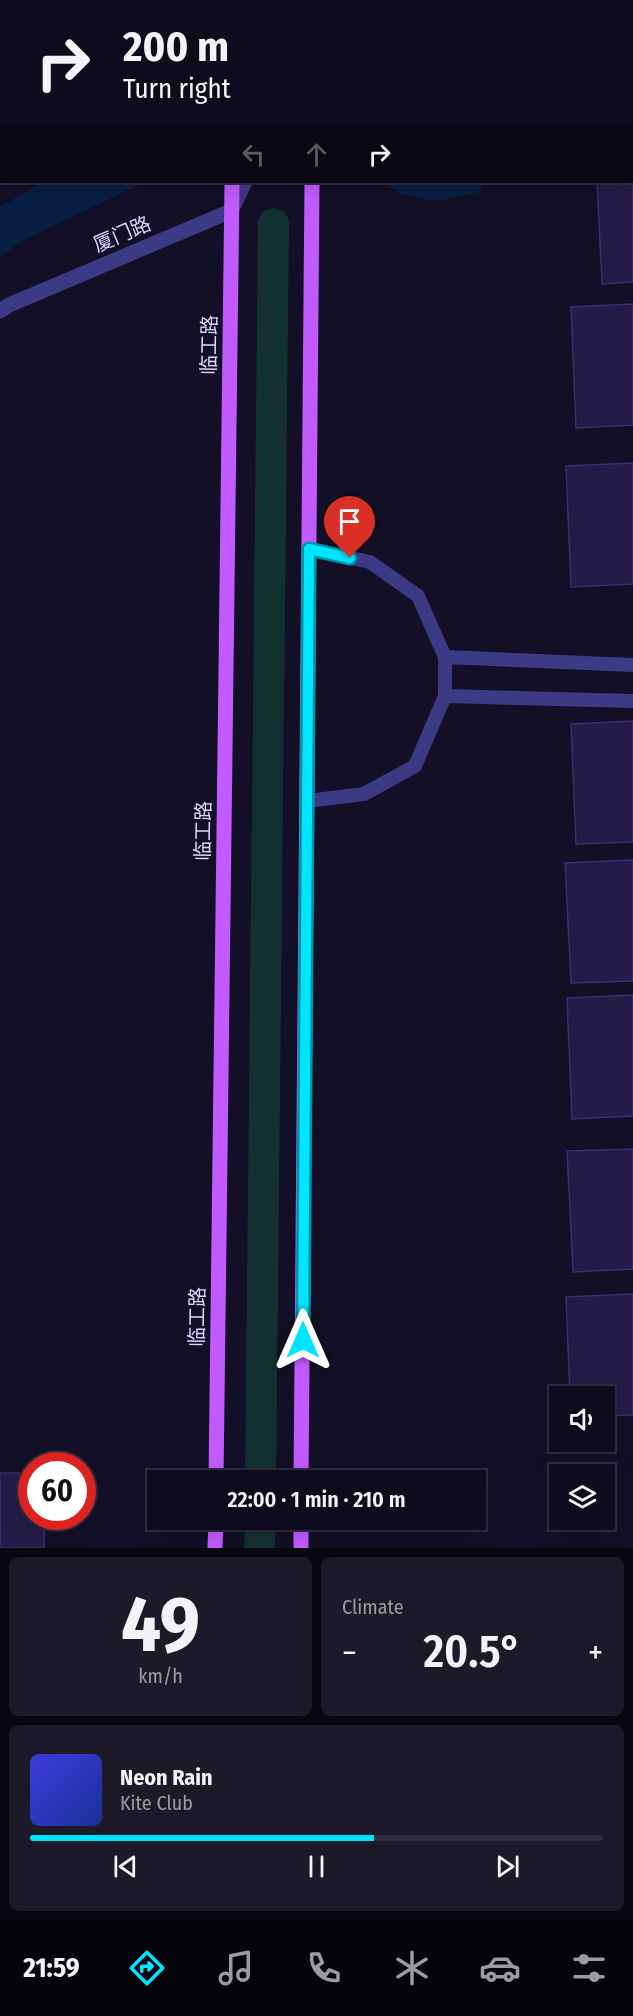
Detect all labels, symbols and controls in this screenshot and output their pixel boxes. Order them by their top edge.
text: 200 m [123,22,229,72]
icon: right [24,24,102,102]
text: Turn right [123,73,231,105]
icon: left [237,138,270,171]
icon: ahead [300,138,333,171]
icon: right [363,138,396,171]
street label: 厦门路 [90,211,154,257]
street label: 临工路 [196,315,222,375]
pin [324,496,375,558]
icon: arrive [333,505,366,538]
street label: 临工路 [190,801,216,861]
street label: 临工路 [184,1287,210,1347]
position arrow [271,1308,335,1372]
map controls [549,1386,615,1530]
button: sound [549,1386,615,1452]
speed limit sign: 60 [18,1452,96,1530]
button: layers [549,1464,615,1530]
text: 22:00 · 1 min · 210 m [228,1486,405,1513]
text: 49 [121,1578,200,1672]
text: Climate [342,1595,404,1619]
text: 20.5° [423,1625,521,1679]
text: − [342,1633,357,1673]
text: + [588,1633,603,1673]
text: km/h [138,1664,183,1688]
text: Neon Rain [120,1764,213,1791]
text: Kite Club [120,1791,193,1815]
icon: previous [109,1850,142,1883]
icon: pause [300,1850,333,1883]
icon: next [491,1850,524,1883]
icon: directions [126,1947,168,1989]
icon: music [215,1947,257,1989]
icon: phone [303,1947,345,1989]
icon: climate [391,1947,433,1989]
icon: car [479,1947,521,1989]
icon: filters [568,1947,610,1989]
text: 21:59 [23,1952,80,1984]

